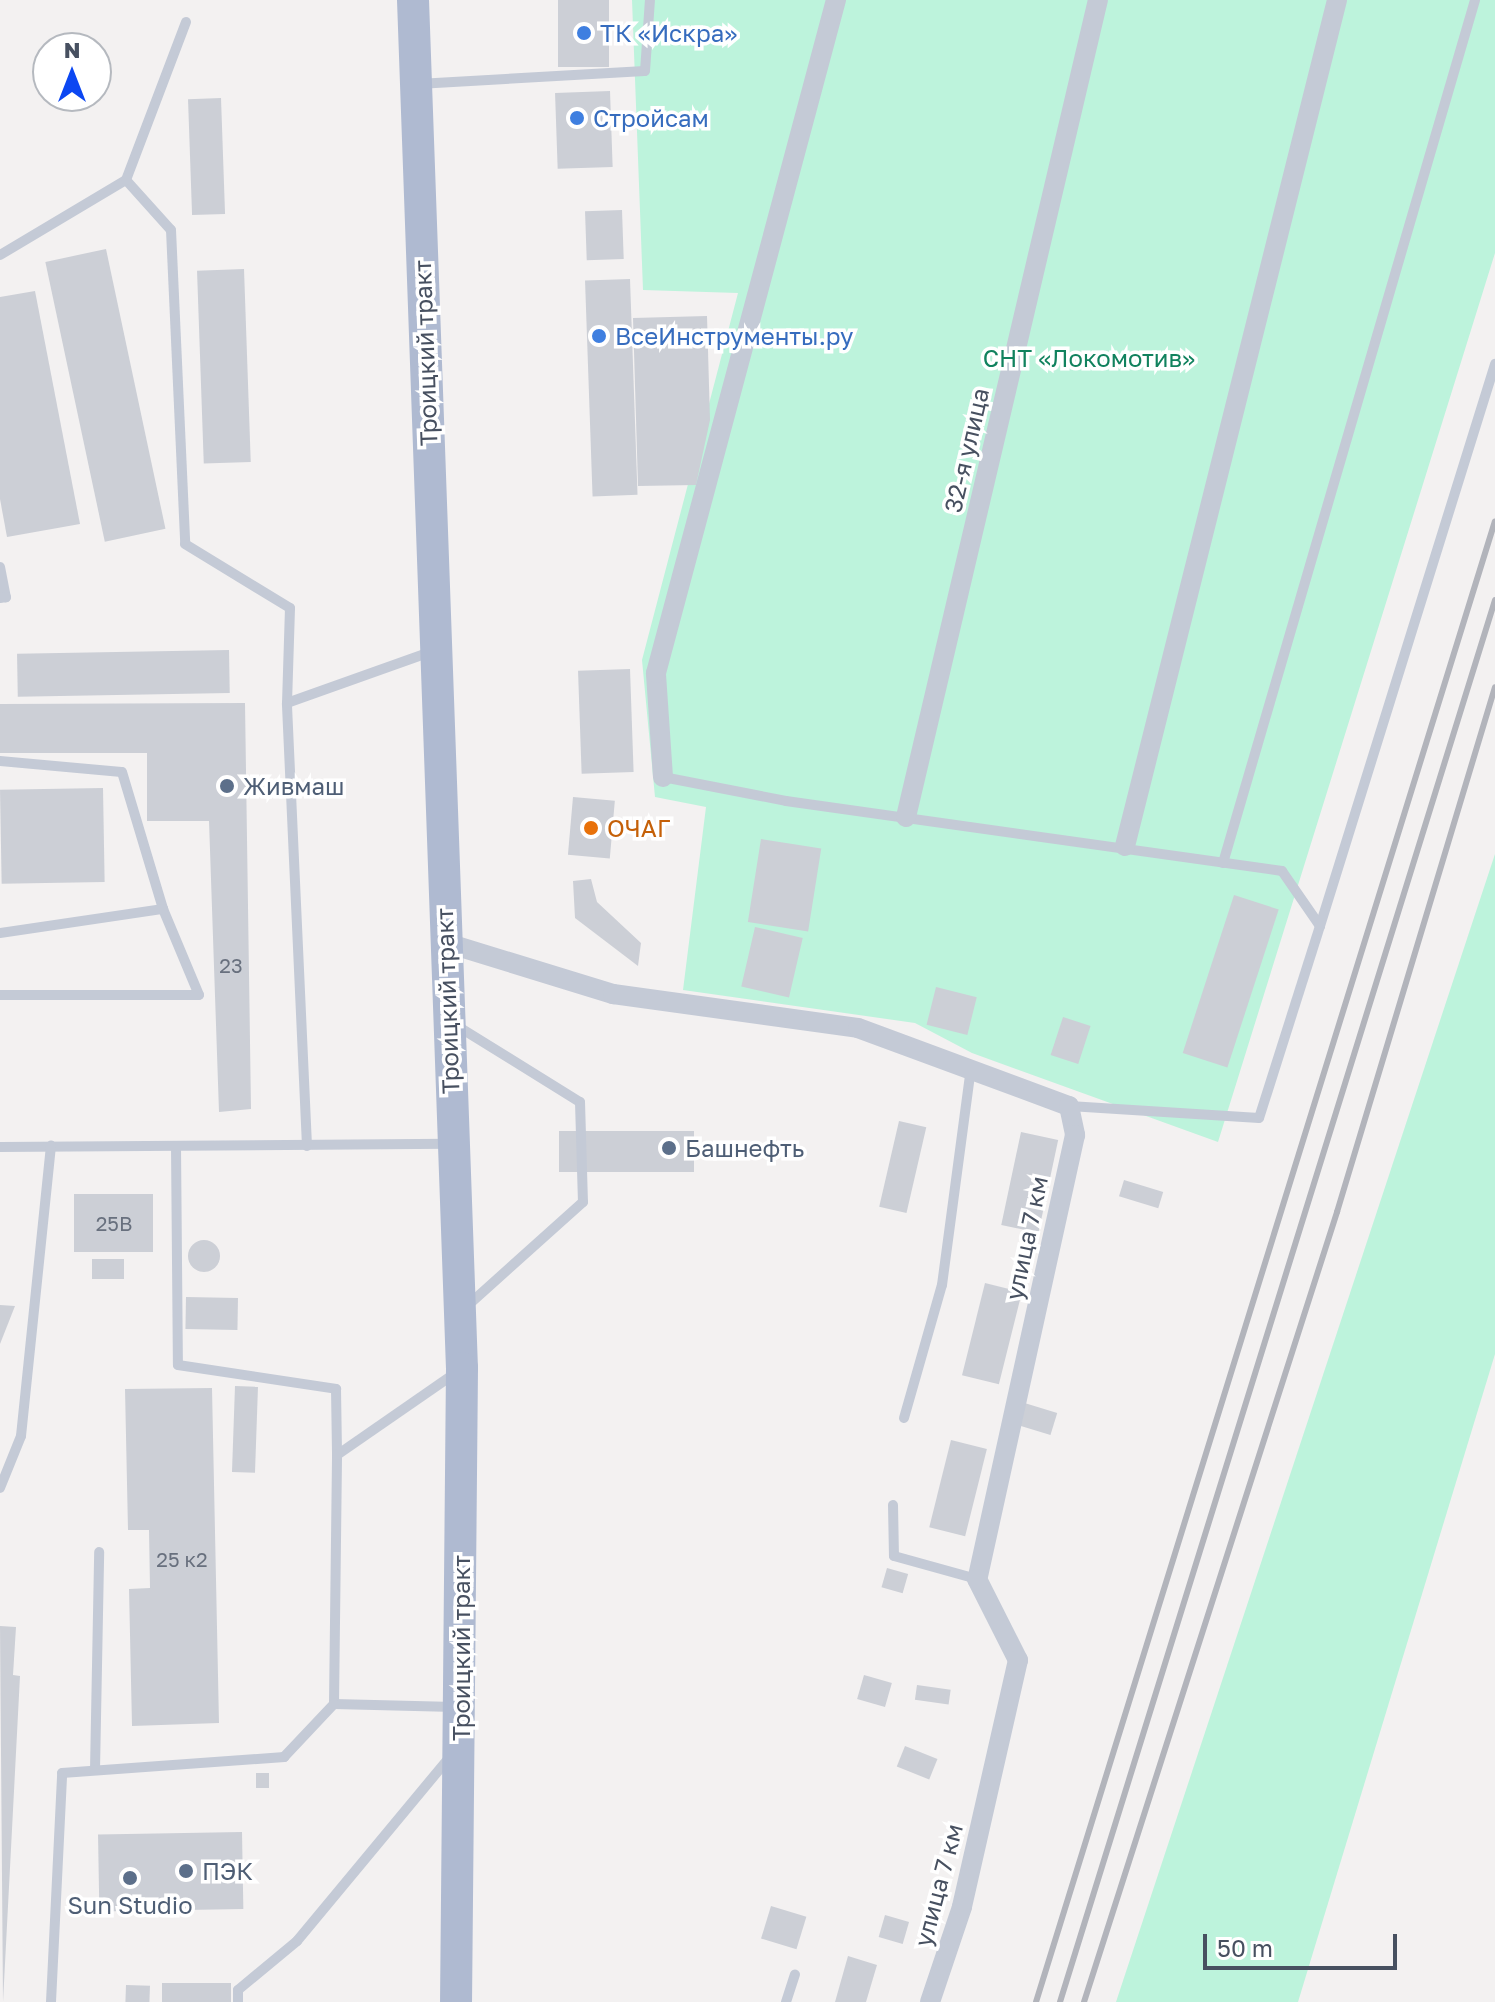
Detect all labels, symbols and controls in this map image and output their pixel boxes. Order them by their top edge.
place label: ТК «Искра» [600,19,738,47]
marker: ТК «Искра» [575,24,593,42]
north arrow [32,32,112,112]
text: N [64,36,80,63]
place label: Стройсам [593,104,709,132]
marker: Стройсам [568,109,586,127]
street label: Троицкий тракт [407,259,443,447]
place label: ВсеИнструменты.ру [615,322,854,350]
marker: ВсеИнструменты.ру [590,327,608,345]
park label: СНТ «Локомотив» [983,344,1195,372]
street label: 32-я улица [938,385,994,515]
place label: Живмаш [243,772,345,800]
marker: Живмаш [218,777,236,795]
place label: ОЧАГ [607,814,670,842]
marker: ОЧАГ [582,819,600,837]
street label: Троицкий тракт [429,907,465,1095]
house number: 23 [219,953,243,977]
place label: Башнефть [685,1134,804,1162]
marker: Башнефть [660,1139,678,1157]
street label: улица 7 км [999,1173,1053,1303]
house number: 25В [96,1211,132,1235]
house number: 25 к2 [156,1547,208,1571]
street label: Троицкий тракт [447,1555,475,1741]
street label: улица 7 км [908,1820,968,1950]
place label: ПЭК [202,1857,253,1885]
marker: ПЭК [177,1862,195,1880]
marker: Sun Studio [121,1869,139,1887]
place label: Sun Studio [67,1891,193,1919]
scale bar [1207,1918,1401,1968]
text: 50 m [1217,1933,1273,1962]

